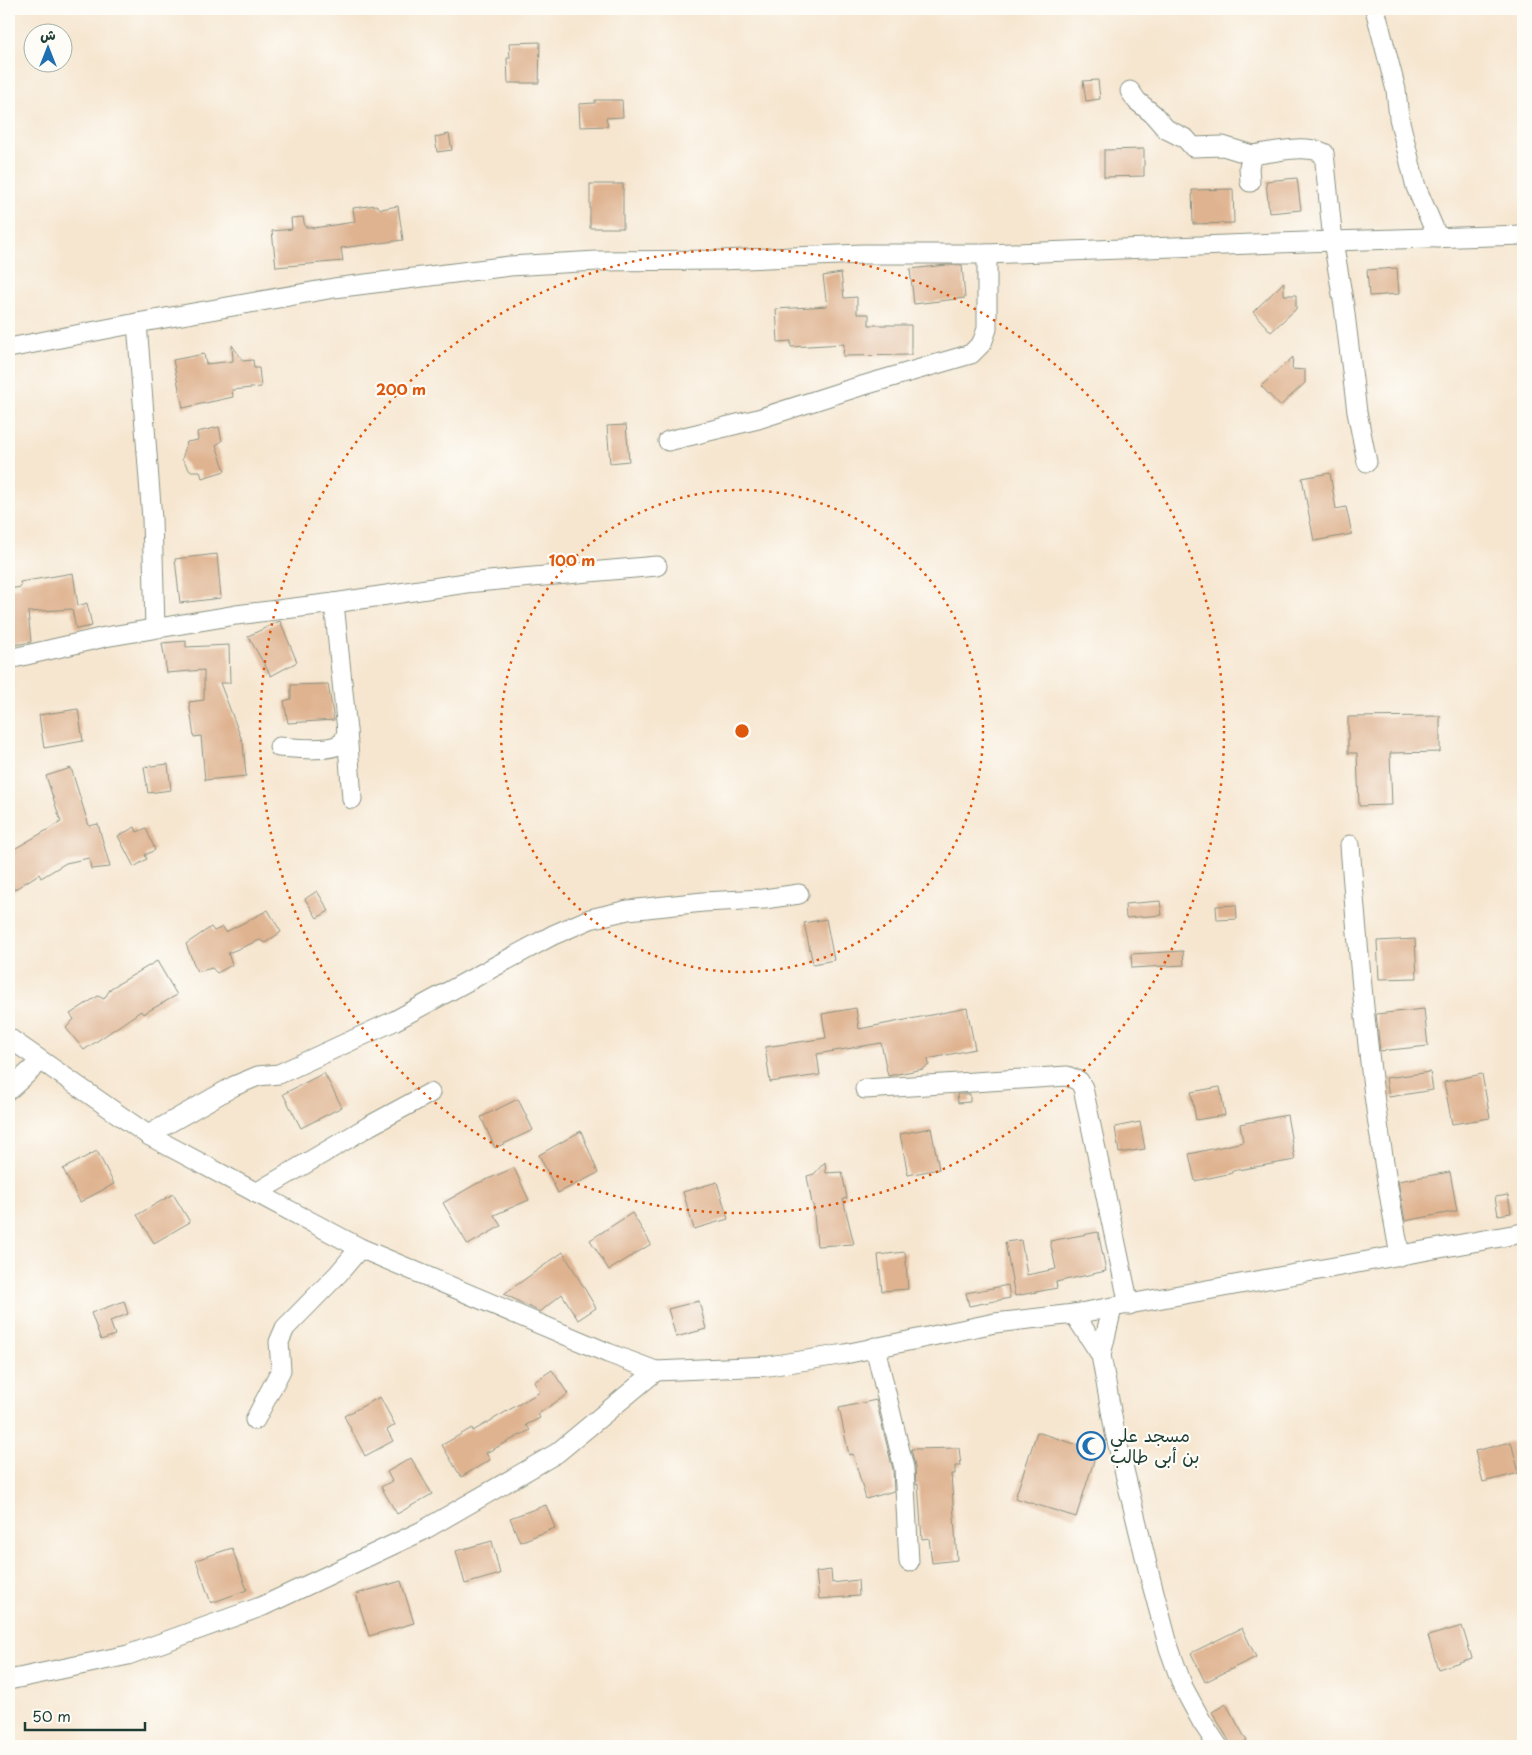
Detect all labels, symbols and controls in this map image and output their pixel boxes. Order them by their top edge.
north arrow [22,22,72,72]
text: ش [40,24,56,45]
text: 200 m [376,377,426,400]
text: 100 m [549,548,595,571]
centre of rings [733,722,751,740]
place label: مسجد علي بن أبى طالب [1110,1421,1199,1469]
mosque icon: مسجد علي بن أبى طالب [1076,1431,1106,1461]
scale bar [25,1700,145,1732]
text: 50 m [32,1704,71,1727]

